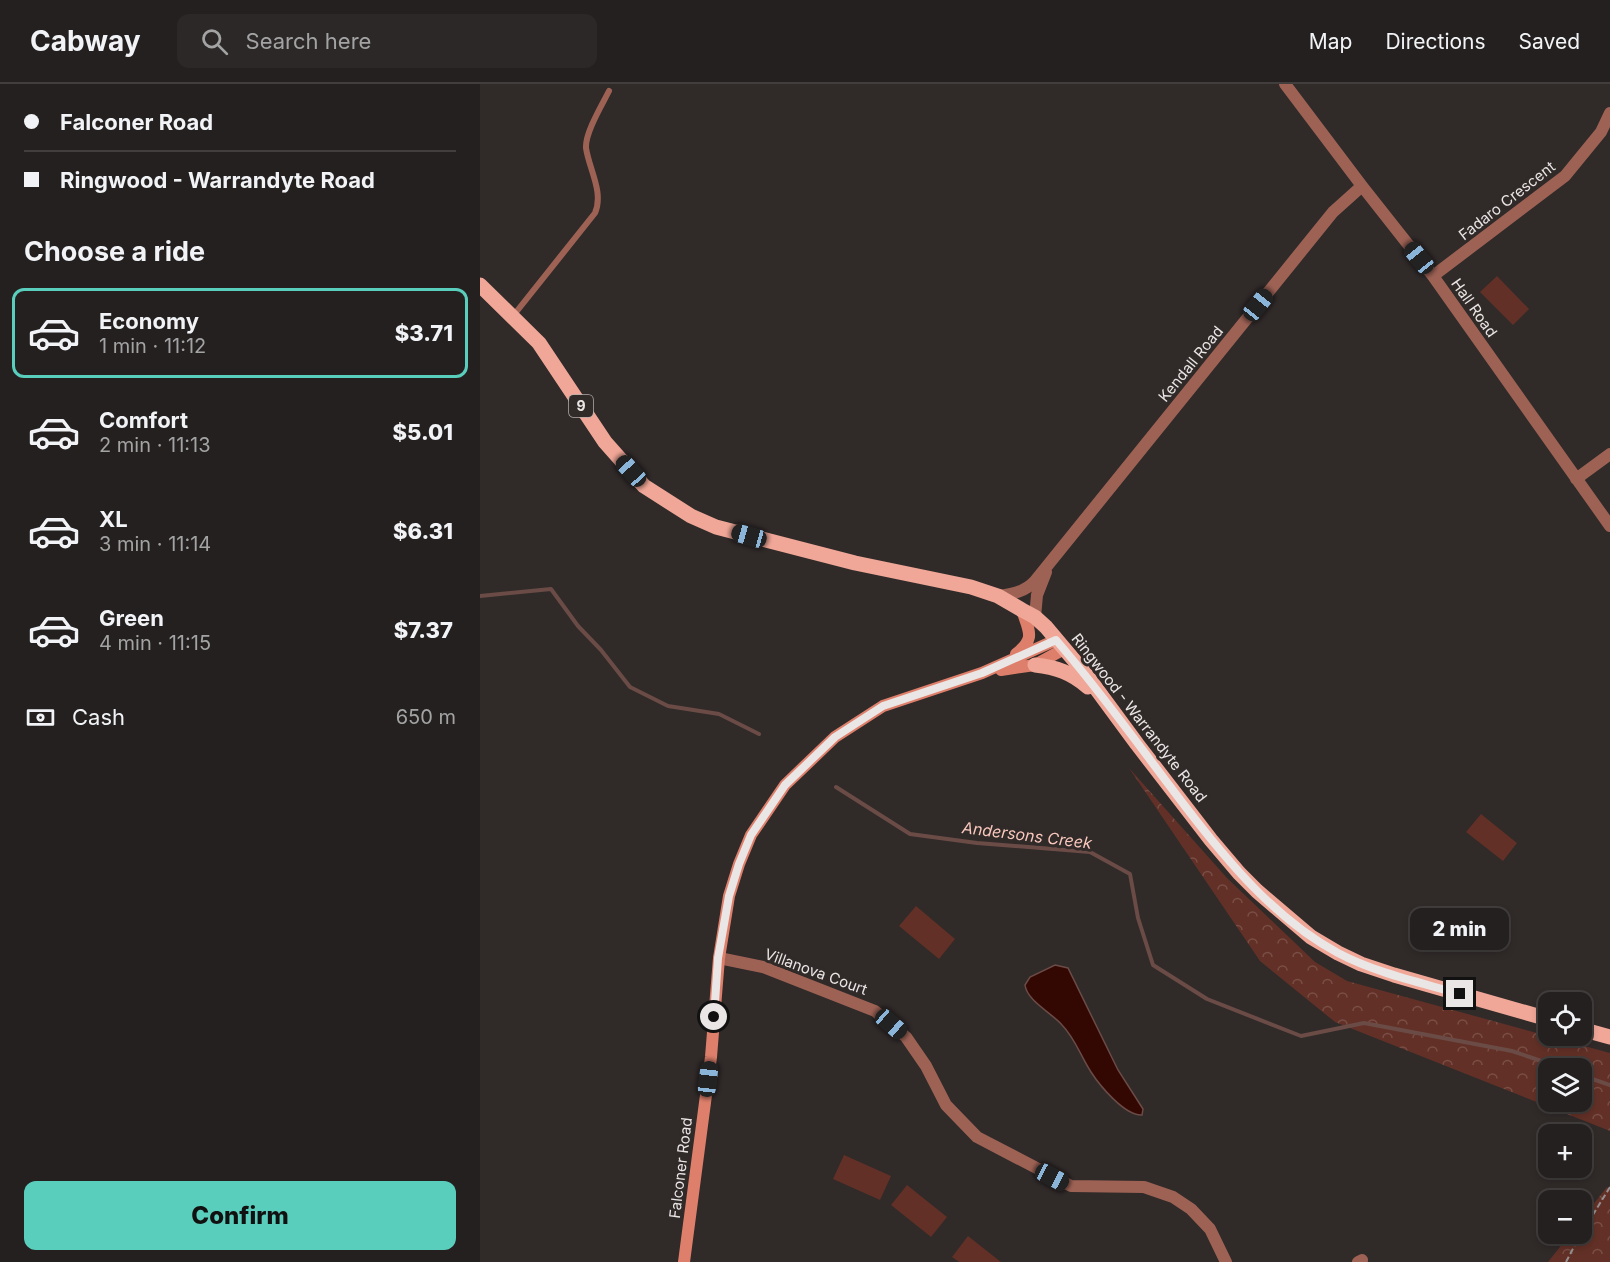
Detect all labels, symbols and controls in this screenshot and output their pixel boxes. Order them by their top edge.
search box [177,14,597,68]
text: Cabway [30,24,141,58]
icon: search [198,25,231,58]
text: Search here [246,28,371,54]
text: Map [1309,29,1352,54]
text: Directions [1385,29,1486,54]
text: Saved [1519,29,1580,54]
text: Falconer Road [60,109,213,135]
street label: Fadaro Crescent [1455,157,1559,244]
text: Ringwood - Warrandyte Road [60,167,375,193]
text: Choose a ride [24,235,205,268]
car [1401,238,1437,278]
street label: Hall Road [1447,275,1501,341]
car [1240,285,1276,325]
icon: car [27,306,81,360]
text: Economy [99,308,199,334]
text: $3.71 [395,320,453,346]
street label: Kendall Road [1154,322,1227,406]
text: 1 min · 11:12 [99,334,206,358]
road number: 9 [569,395,593,417]
icon: car [27,405,81,459]
text: Comfort [99,407,188,433]
text: $5.01 [393,419,453,445]
text: 2 min · 11:13 [99,433,211,457]
car [612,452,650,490]
icon: car [27,504,81,558]
text: XL [99,506,128,532]
text: $6.31 [393,518,453,544]
car [729,522,769,550]
text: 3 min · 11:14 [99,532,211,556]
icon: car [27,603,81,657]
text: Green [99,605,164,631]
text: $7.37 [394,617,453,643]
street label: Ringwood - Warrandyte Road [1068,630,1211,806]
text: 4 min · 11:15 [99,631,211,655]
icon: cash [24,701,57,734]
text: Cash [72,704,125,730]
text: 650 m [396,705,456,729]
water label: Andersons Creek [960,817,1093,853]
callout: 2 min [1410,907,1510,949]
text: 2 min [1432,917,1487,941]
street label: Villanova Court [762,944,870,999]
route end [1446,980,1473,1007]
map controls [1538,992,1592,1244]
button: locate [1538,992,1592,1046]
route start [700,1003,727,1030]
car [872,1005,910,1043]
button: layers [1538,1058,1592,1112]
car [697,1060,719,1098]
street label: Falconer Road [665,1116,696,1220]
button: + [1538,1124,1592,1178]
car [1032,1161,1072,1193]
button: Confirm [24,1181,456,1250]
button: − [1538,1190,1592,1244]

